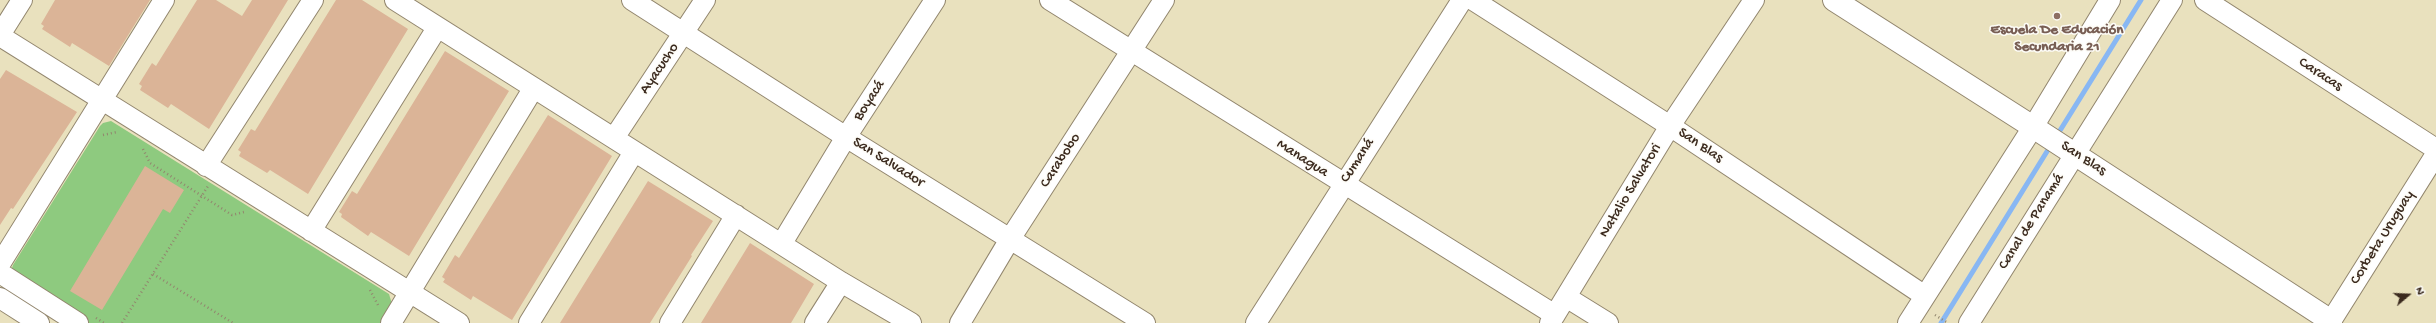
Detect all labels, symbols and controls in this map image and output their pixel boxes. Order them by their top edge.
marker: Escuela De Educación Secundaria 21 [2052,11,2062,21]
place label: Escuela De Educación Secundaria 21 [1991,22,2123,57]
street label: Ayacucho [636,40,684,98]
street label: Caracas [2295,54,2345,96]
street label: Boyacá [850,77,890,125]
street label: San Blas [1674,124,1726,168]
street label: Carabobo [1037,130,1085,192]
street label: San Salvador [849,134,927,192]
street label: Cumaná [1337,135,1379,187]
street label: Managua [1273,136,1331,182]
street label: San Blas [2057,138,2109,180]
street label: Natalio Salvatori [1596,141,1666,241]
street label: Canal de Panamá [1995,171,2069,273]
street label: Corbeta Uruguay [2347,188,2419,288]
north arrow [2388,275,2428,315]
text: N [2413,286,2426,296]

